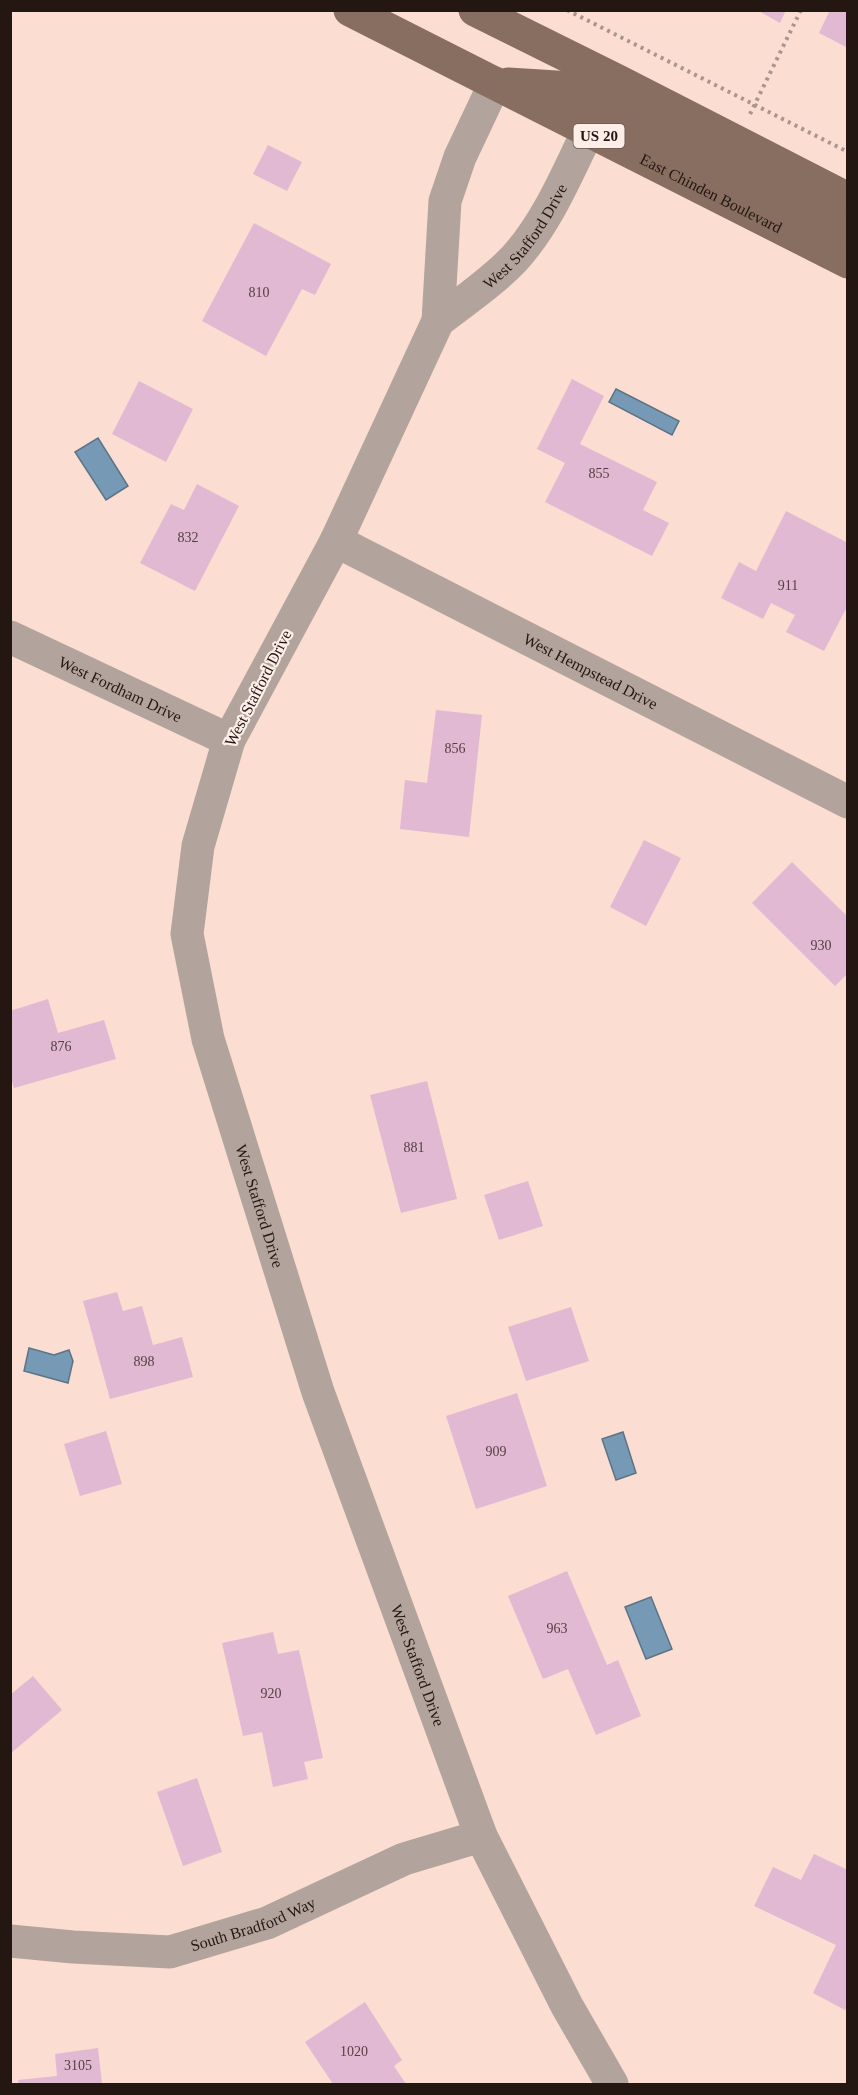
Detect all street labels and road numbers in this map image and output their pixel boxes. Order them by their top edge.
road number: US 20 [574,124,624,148]
street label: East Chinden Boulevard [638,150,785,236]
street label: West Stafford Drive [479,181,570,292]
street label: West Stafford Drive [221,627,295,749]
street label: West Hempstead Drive [521,630,661,712]
street label: West Fordham Drive [56,653,185,725]
street label: West Stafford Drive [233,1142,287,1270]
street label: West Stafford Drive [388,1602,448,1728]
street label: South Bradford Way [188,1893,318,1954]

